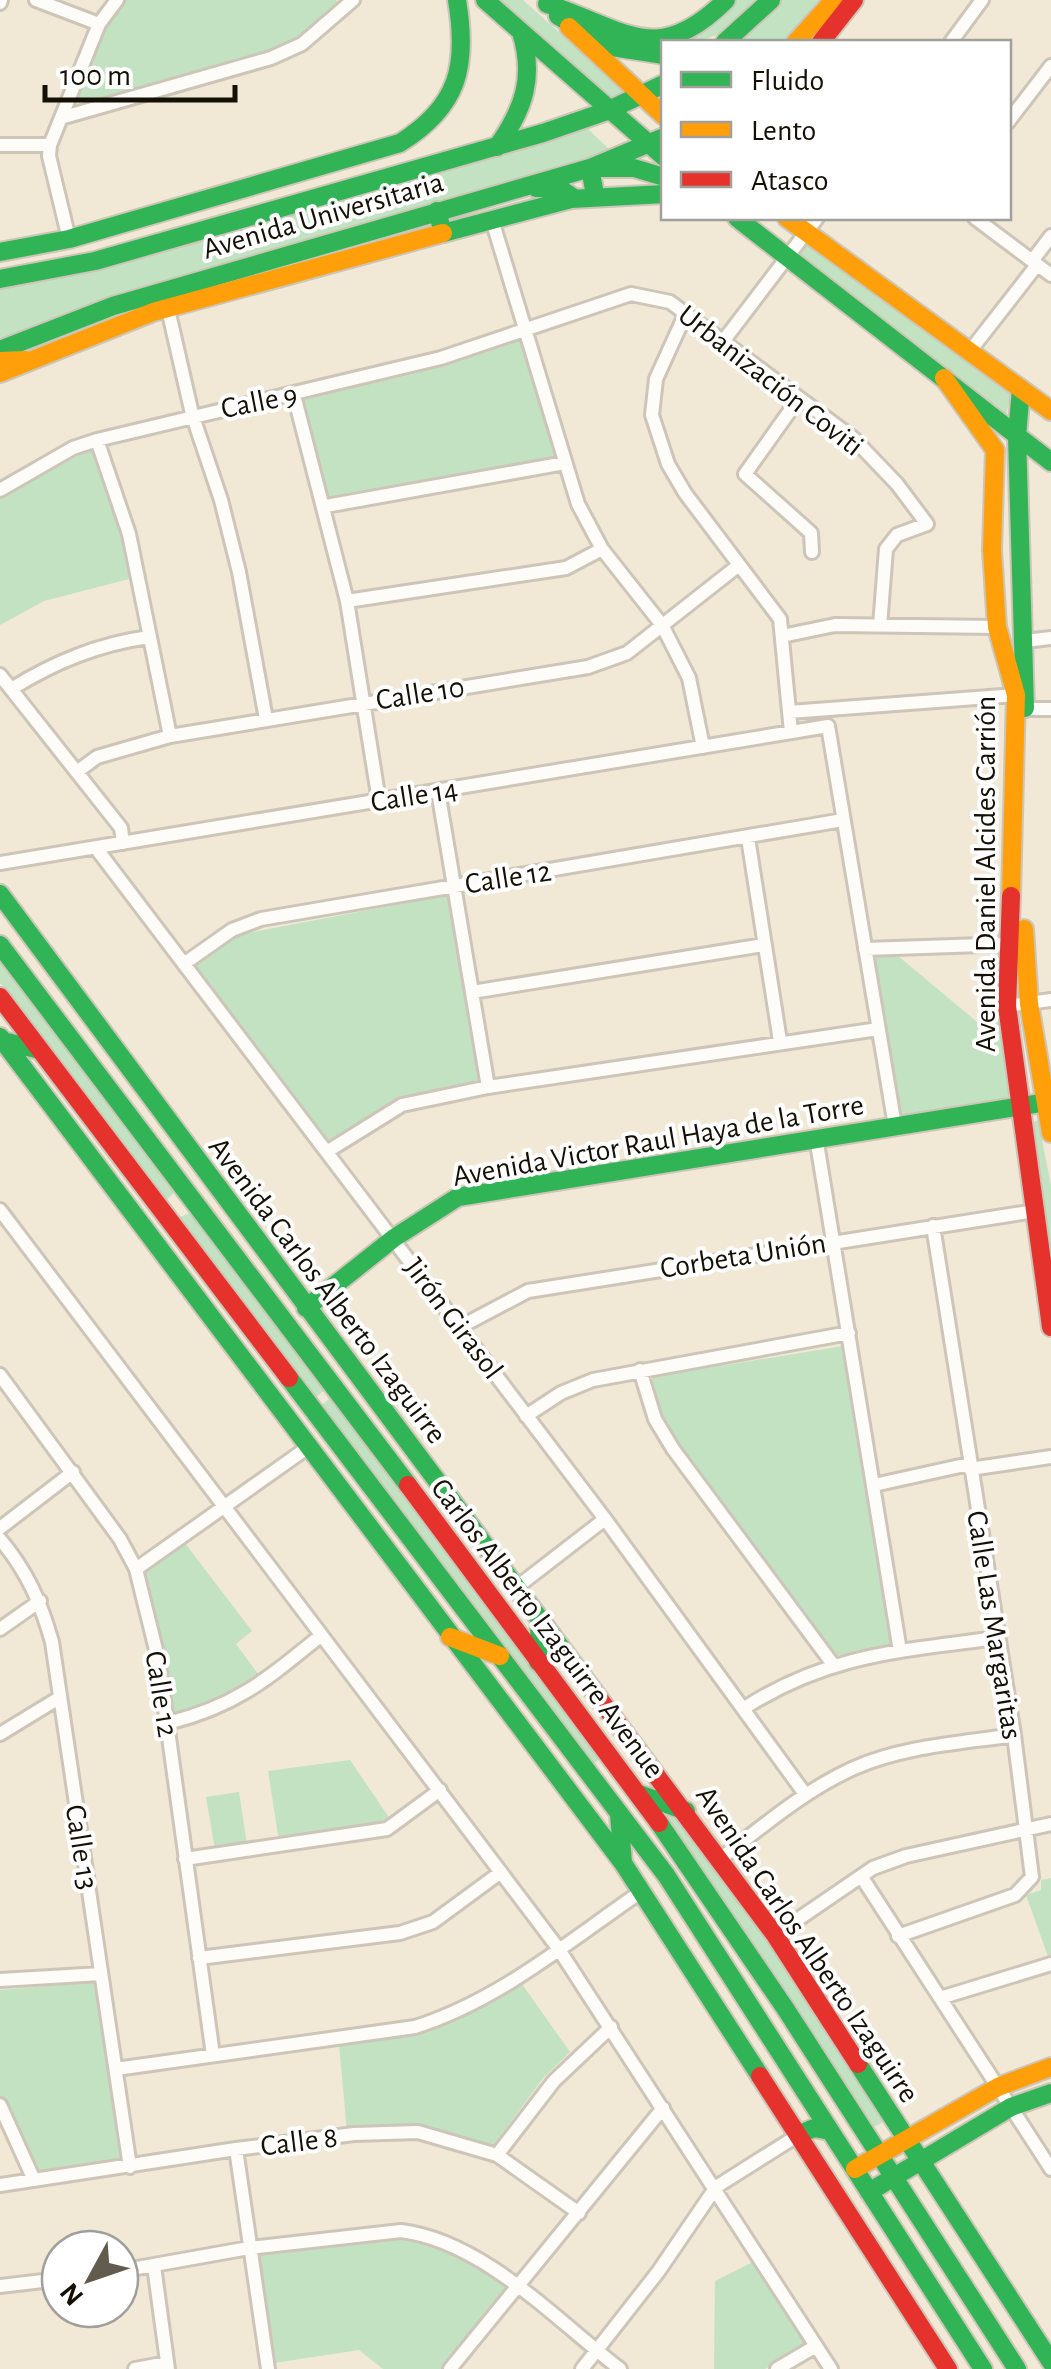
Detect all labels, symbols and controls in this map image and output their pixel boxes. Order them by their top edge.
scale bar [45,40,235,102]
legend [661,40,1011,220]
text: 100 m [60,61,131,91]
text: Fluido [751,66,824,96]
text: Lento [751,116,816,146]
text: Atasco [751,166,829,196]
street label: Avenida Universitaria [199,167,447,265]
street label: Urbanización Coviti [672,300,868,462]
street label: Calle 9 [218,380,300,424]
street label: Calle 10 [374,672,467,716]
street label: Avenida Daniel Alcides Carrión [971,696,1001,1052]
street label: Calle 14 [368,774,460,818]
street label: Calle 12 [463,856,553,900]
street label: Avenida Victor Raul Haya de la Torre [450,1090,866,1192]
street label: Avenida Carlos Alberto Izaguirre [203,1132,452,1449]
street label: Corbeta Unión [658,1228,828,1284]
street label: Jirón Girasol [398,1253,508,1385]
street label: Carlos Alberto Izaguirre Avenue [425,1473,669,1784]
street label: Calle Las Margaritas [961,1509,1027,1742]
street label: Calle 12 [139,1649,183,1739]
street label: Avenida Carlos Alberto Izaguirre [690,1781,924,2108]
street label: Calle 13 [59,1802,103,1892]
street label: Calle 8 [259,2122,339,2162]
north arrow [40,2229,140,2329]
text: N [55,2277,89,2310]

